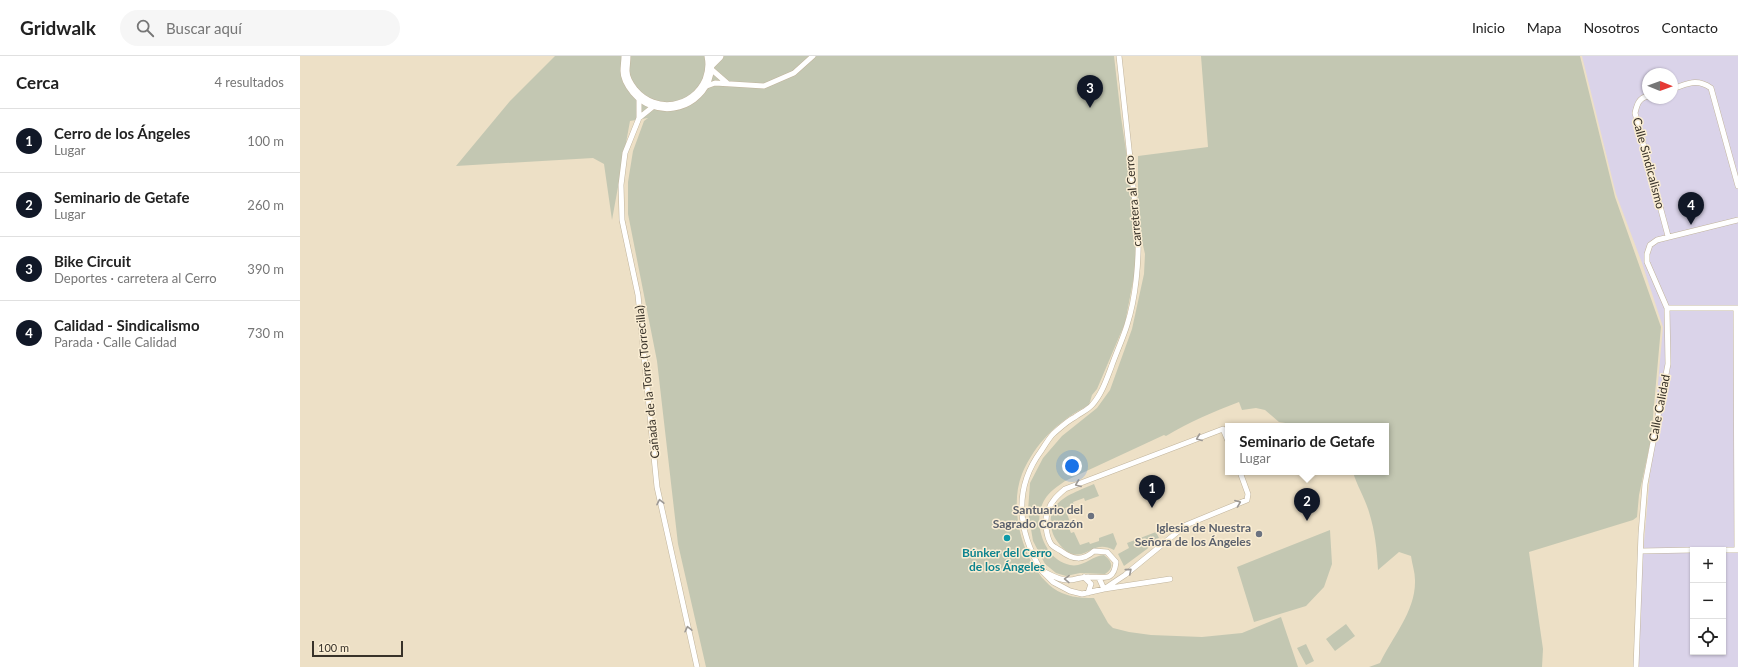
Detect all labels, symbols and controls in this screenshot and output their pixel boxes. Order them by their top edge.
search box [120,10,400,46]
text: Gridwalk [20,16,96,39]
icon: search [134,17,156,39]
text: Buscar aquí [166,19,242,37]
text: Inicio [1472,19,1505,36]
text: Mapa [1527,19,1561,36]
text: Nosotros [1583,19,1640,36]
text: Contacto [1662,19,1718,36]
north arrow [1642,68,1678,104]
text: Cerca [16,72,59,93]
text: 4 resultados [214,74,284,90]
pin: 3 [1077,75,1103,108]
street label: Calle Sindicalismo [1630,116,1668,211]
text: Cerro de los Ángeles [54,124,190,142]
text: 1 [25,133,33,149]
text: 100 m [247,133,284,149]
text: Lugar [54,142,86,158]
street label: carretera al Cerro [1122,154,1144,247]
text: Seminario de Getafe [54,188,189,206]
pin: 4 [1678,192,1704,225]
text: 2 [25,197,33,213]
text: 260 m [247,197,284,213]
text: Lugar [54,206,86,222]
text: Bike Circuit [54,252,131,270]
text: 3 [25,261,33,277]
text: 390 m [247,261,284,277]
text: Deportes · carretera al Cerro [54,270,217,286]
street label: Cañada de la Torre (Torrecilla) [631,305,663,459]
text: Calidad - Sindicalismo [54,316,200,334]
text: 4 [25,325,33,341]
text: 730 m [247,325,284,341]
text: Parada · Calle Calidad [54,334,177,350]
street label: Calle Calidad [1645,373,1673,443]
popup [1225,423,1389,475]
text: Seminario de Getafe [1239,432,1375,450]
one-way arrow [1196,433,1203,441]
text: Lugar [1239,450,1271,466]
your location [1062,456,1082,476]
pin: 1 [1139,475,1165,508]
one-way arrow [1074,479,1081,487]
pin: 2 [1294,488,1320,521]
one-way arrow [657,499,665,505]
one-way arrow [1235,500,1242,508]
place label: Santuario del Sagrado Corazón [993,502,1083,531]
marker: Santuario del Sagrado Corazón [1086,511,1096,521]
place label: Iglesia de Nuestra Señora de los Ángeles [1135,520,1251,549]
marker: Iglesia de Nuestra Señora de los Ángeles [1254,529,1264,539]
marker: Búnker del Cerro de los Ángeles [1002,533,1012,543]
place label: Búnker del Cerro de los Ángeles [962,545,1052,574]
map controls [1690,547,1726,655]
button: + [1690,547,1726,583]
one-way arrow [1125,569,1132,576]
one-way arrow [1063,575,1069,583]
button: − [1690,583,1726,619]
button: locate [1690,619,1726,655]
one-way arrow [684,626,692,632]
scale bar [312,639,403,658]
text: 100 m [318,641,349,654]

